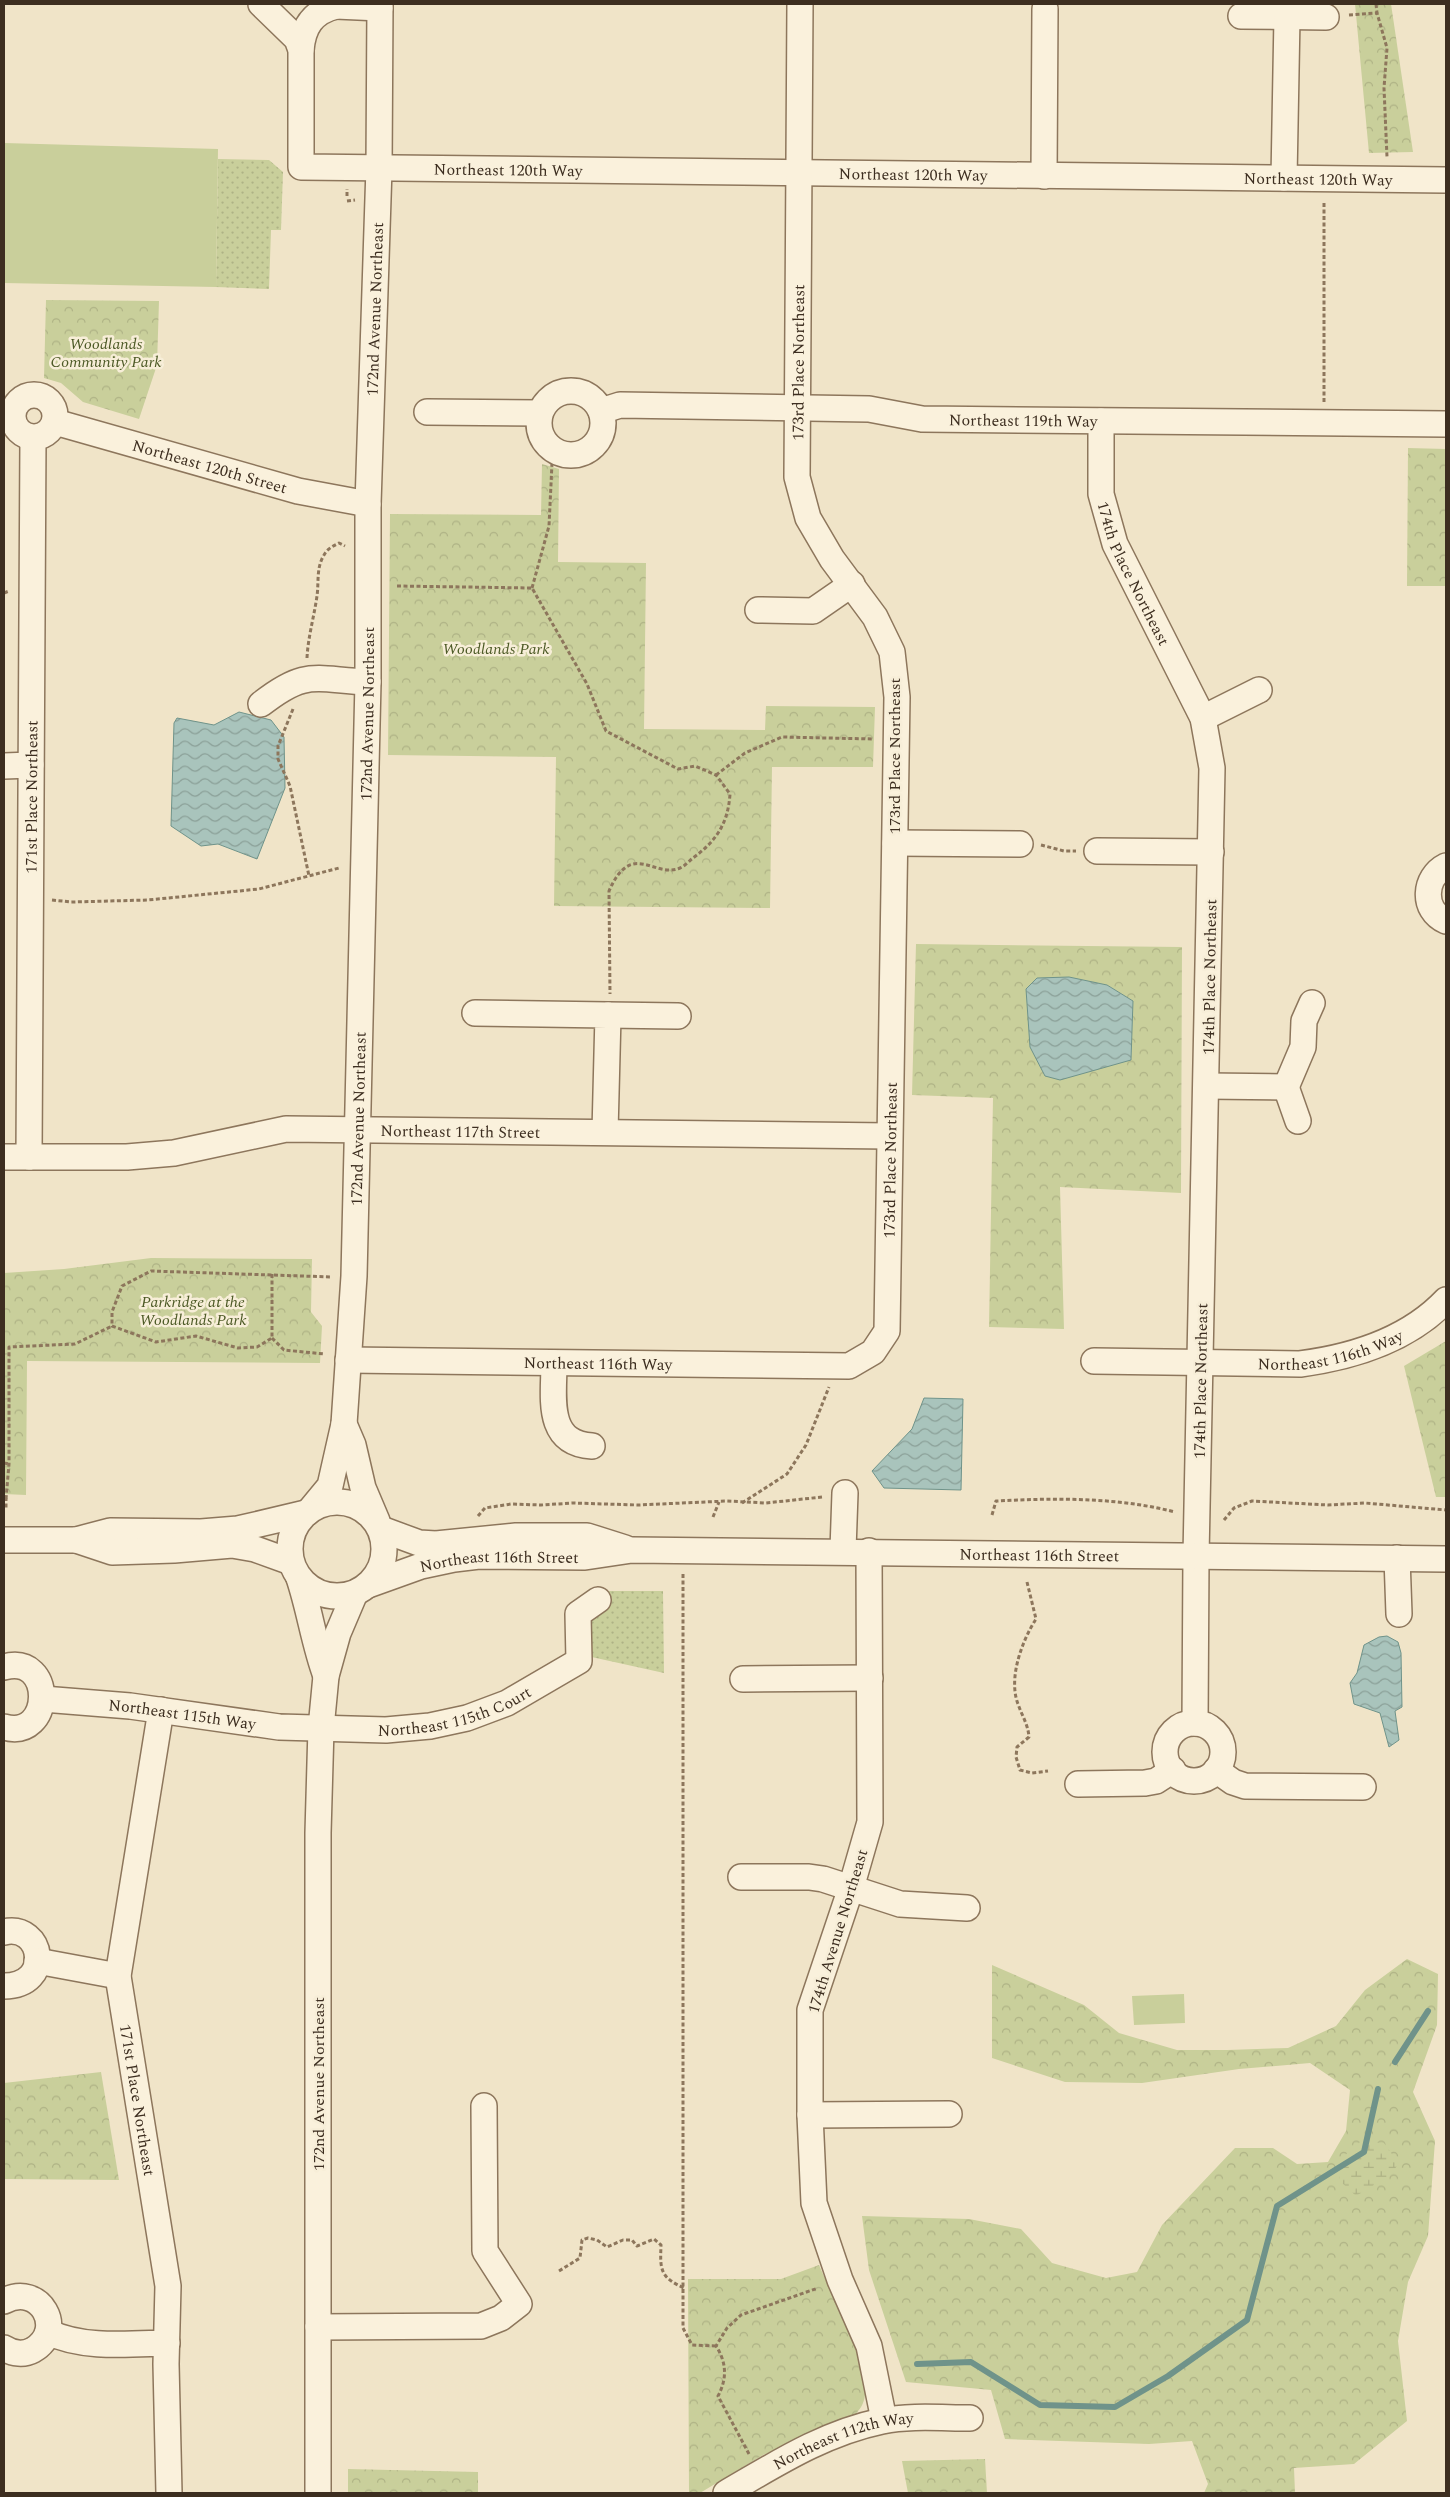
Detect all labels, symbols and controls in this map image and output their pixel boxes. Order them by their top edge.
street label: Northeast 120th Way [434,158,584,183]
street label: Northeast 120th Way [839,162,989,188]
street label: Northeast 120th Way [1243,167,1394,192]
street label: 172nd Avenue Northeast [361,221,390,396]
street label: 173rd Place Northeast [786,284,811,441]
park label: Woodlands Community Park [50,332,162,374]
street label: Northeast 119th Way [949,408,1099,434]
street label: Northeast 120th Street [129,434,290,500]
street label: 174th Place Northeast [1091,499,1176,650]
street label: 172nd Avenue Northeast [354,627,381,801]
park label: Woodlands Park [442,637,550,661]
street label: 173rd Place Northeast [883,678,907,834]
street label: 171st Place Northeast [20,720,44,874]
street label: 174th Place Northeast [1197,899,1223,1055]
street label: 172nd Avenue Northeast [345,1031,373,1206]
street label: 173rd Place Northeast [877,1081,904,1239]
street label: Northeast 117th Street [380,1119,541,1145]
park label: Parkridge at the Woodlands Park [139,1290,247,1332]
street label: 174th Place Northeast [1188,1303,1214,1459]
street label: Northeast 116th Way [1257,1323,1409,1377]
street label: Northeast 116th Way [523,1351,674,1377]
street label: Northeast 116th Street [959,1543,1120,1568]
street label: Northeast 116th Street [417,1545,579,1579]
street label: Northeast 115th Court [377,1680,536,1743]
street label: Northeast 115th Way [107,1693,259,1737]
street label: 174th Avenue Northeast [802,1846,874,2016]
street label: 172nd Avenue Northeast [307,1997,331,2171]
street label: 171st Place Northeast [113,2022,161,2178]
street label: Northeast 112th Way [769,2406,915,2476]

